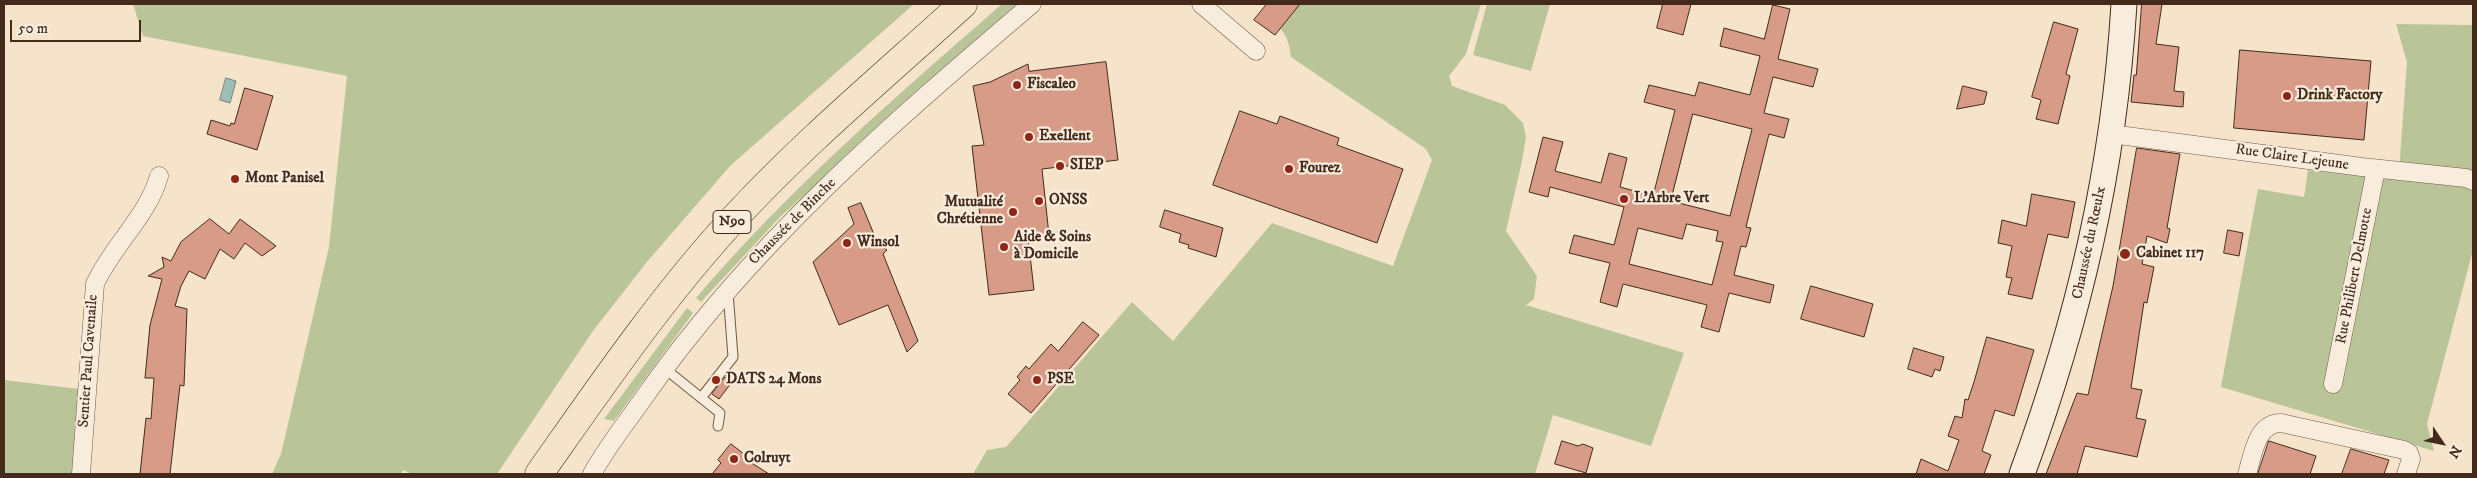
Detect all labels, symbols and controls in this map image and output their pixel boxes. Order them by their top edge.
scale bar [12,10,144,42]
text: 50 m [18,19,48,38]
place label: Fiscaleo [1027,76,1076,94]
marker: Fiscaleo [1011,79,1023,91]
place label: Drink Factory [2297,87,2382,105]
marker: Drink Factory [2281,90,2293,102]
place label: Exellent [1039,128,1091,146]
marker: Exellent [1023,131,1035,143]
street label: Rue Claire Lejeune [2234,141,2350,175]
place label: SIEP [1070,157,1103,175]
marker: SIEP [1054,160,1066,172]
place label: Fourez [1299,160,1341,178]
marker: Fourez [1283,163,1295,175]
place label: Mont Panisel [245,170,324,188]
marker: Mont Panisel [229,173,241,185]
street label: Chaussée de Binche [746,175,840,269]
street label: Chaussée du Rœulx [2069,185,2111,301]
place label: L'Arbre Vert [1634,190,1709,208]
place label: ONSS [1049,192,1087,210]
marker: L'Arbre Vert [1618,193,1630,205]
place label: Mutualité Chrétienne [937,194,1003,229]
marker: ONSS [1033,195,1045,207]
marker: Mutualité Chrétienne [1007,206,1019,218]
street label: Rue Philibert Delmotte [2333,206,2377,346]
road number: N90 [713,210,751,233]
place label: Aide & Soins à Domicile [1014,229,1091,264]
place label: Winsol [857,234,899,252]
marker: Winsol [841,237,853,249]
marker: Aide & Soins à Domicile [998,241,1010,253]
place label: Cabinet 117 [2136,245,2204,263]
marker: Cabinet 117 [2118,247,2132,261]
street label: Sentier Paul Cavenaile [75,294,103,428]
place label: DATS 24 Mons [726,371,821,389]
place label: PSE [1047,371,1074,389]
marker: DATS 24 Mons [710,374,722,386]
marker: PSE [1031,374,1043,386]
north arrow [2417,418,2467,468]
text: N [2444,442,2465,461]
place label: Colruyt [744,450,790,468]
marker: Colruyt [728,453,740,465]

